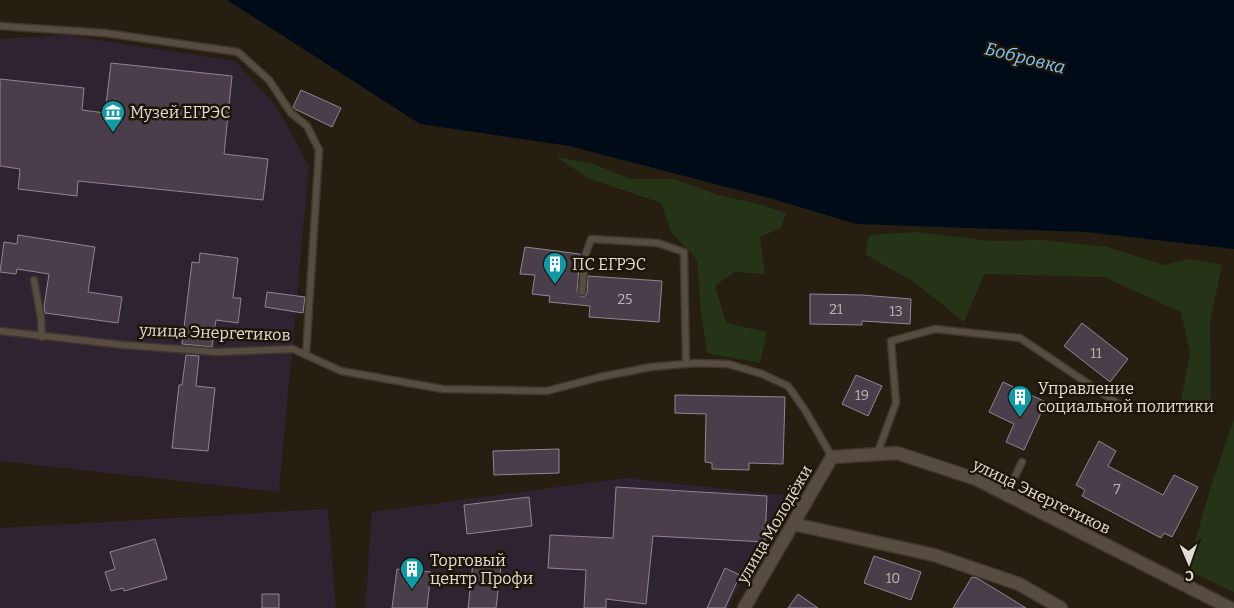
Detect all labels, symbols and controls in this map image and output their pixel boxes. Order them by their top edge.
water label: Бобровка [983,37,1067,79]
museum icon: Музей ЕГРЭС [100,99,126,133]
place label: Музей ЕГРЭС [130,103,231,122]
building icon: ПС ЕГРЭС [542,251,568,285]
place label: ПС ЕГРЭС [572,255,646,274]
house number: 25 [617,291,633,308]
house number: 21 [829,301,843,318]
house number: 13 [889,303,903,320]
street label: улица Энергетиков [138,320,291,345]
house number: 11 [1090,345,1102,362]
place label: Управление социальной политики [1038,379,1214,416]
building icon: Управление социальной политики [1007,384,1033,418]
house number: 19 [855,387,869,404]
street label: улица Энергетиков [969,454,1114,538]
street label: улица Молодёжи [732,462,816,588]
house number: 7 [1113,481,1121,498]
north arrow [1164,538,1214,588]
place label: Торговый центр Профи [430,551,533,588]
building icon: Торговый центр Профи [399,556,425,590]
text: С [1185,567,1194,584]
house number: 10 [886,570,900,587]

